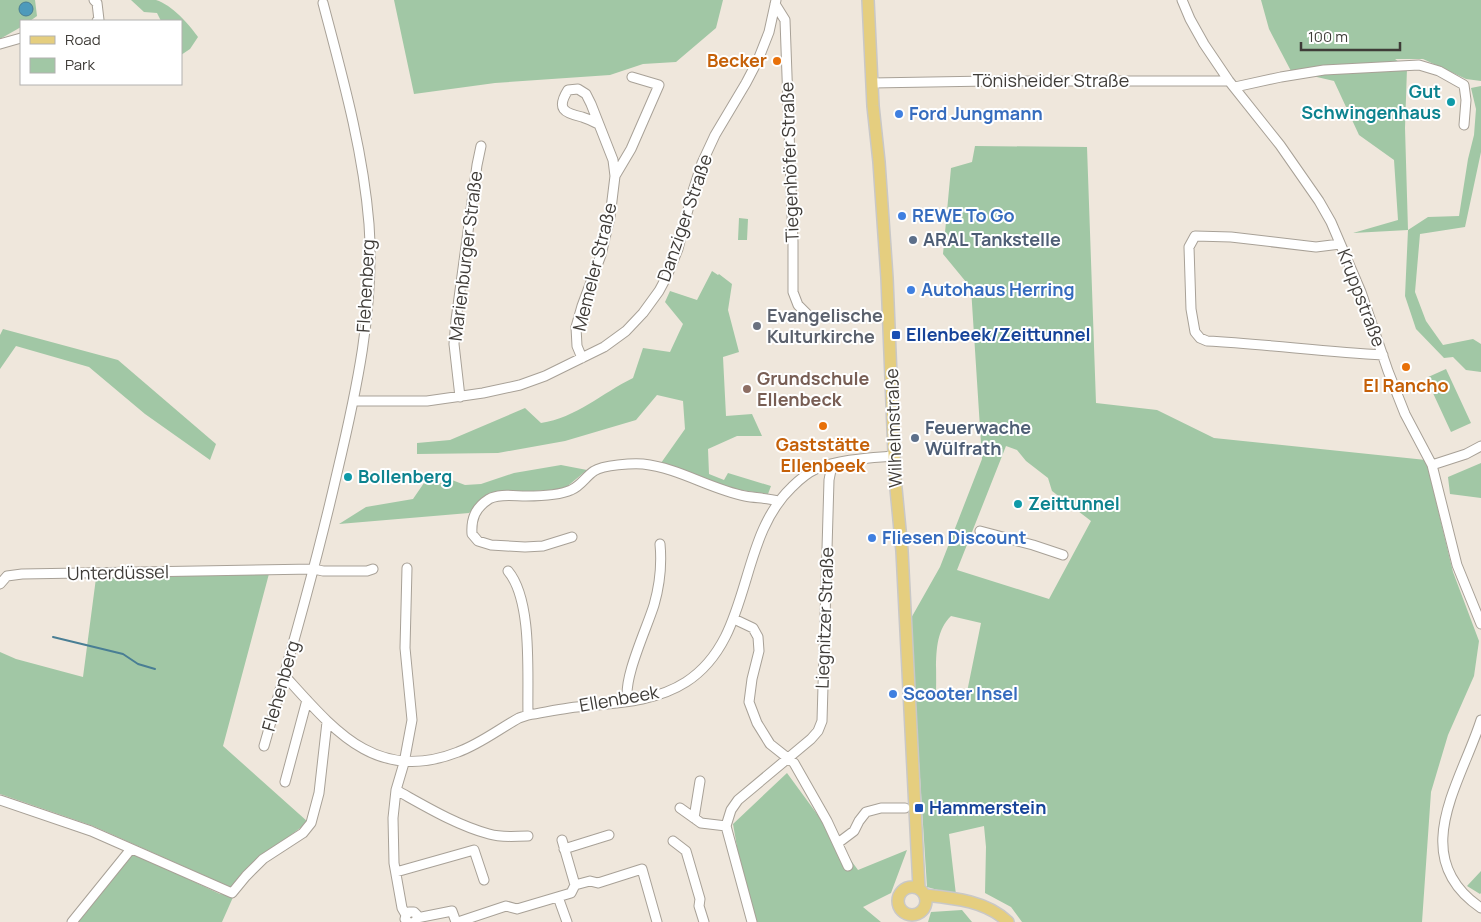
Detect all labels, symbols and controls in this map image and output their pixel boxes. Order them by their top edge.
legend [20,20,182,85]
scale bar [1301,20,1400,52]
text: 100 m [1308,26,1348,47]
text: Road [65,29,101,50]
place label: Becker [707,48,767,72]
text: Park [65,54,95,75]
marker: Becker [771,55,783,67]
street label: Tönisheider Straße [973,68,1129,92]
place label: Gut Schwingenhaus [1301,79,1441,124]
street label: Tiegenhöfer Straße [774,81,804,243]
marker: Gut Schwingenhaus [1445,96,1457,108]
place label: Ford Jungmann [909,101,1043,125]
marker: Ford Jungmann [893,108,905,120]
street label: Danziger Straße [651,151,717,285]
street label: Marienburger Straße [443,169,487,342]
street label: Memeler Straße [566,200,622,334]
place label: REWE To Go [912,203,1015,227]
marker: REWE To Go [896,210,908,222]
place label: ARAL Tankstelle [923,227,1061,251]
marker: ARAL Tankstelle [907,234,919,246]
street label: Flehenberg [351,239,379,333]
street label: Kruppstraße [1332,245,1392,350]
place label: Autohaus Herring [921,277,1075,301]
marker: Autohaus Herring [905,284,917,296]
place label: Evangelische Kulturkirche [767,303,883,348]
marker: Evangelische Kulturkirche [751,320,763,332]
place label: Ellenbeek/Zeittunnel [906,322,1091,346]
marker: Ellenbeek/Zeittunnel [890,329,902,341]
marker: El Rancho [1400,361,1412,373]
place label: Grundschule Ellenbeck [757,366,870,411]
street label: Wilhelmstraße [879,368,907,488]
place label: El Rancho [1363,373,1449,397]
marker: Grundschule Ellenbeck [741,383,753,395]
place label: Feuerwache Wülfrath [925,415,1031,460]
marker: Gaststätte Ellenbeek [817,420,829,432]
place label: Gaststätte Ellenbeek [776,432,870,477]
marker: Feuerwache Wülfrath [909,432,921,444]
place label: Bollenberg [358,464,452,488]
marker: Bollenberg [342,471,354,483]
place label: Zeittunnel [1028,491,1120,515]
marker: Zeittunnel [1012,498,1024,510]
place label: Fliesen Discount [882,525,1026,549]
marker: Fliesen Discount [866,532,878,544]
street label: Liegnitzer Straße [810,547,838,689]
street label: Unterdüssel [67,559,169,585]
street label: Flehenberg [256,638,304,734]
street label: Ellenbeek [577,679,661,717]
place label: Scooter Insel [903,681,1018,705]
marker: Scooter Insel [887,688,899,700]
place label: Hammerstein [929,795,1046,819]
marker: Hammerstein [913,802,925,814]

